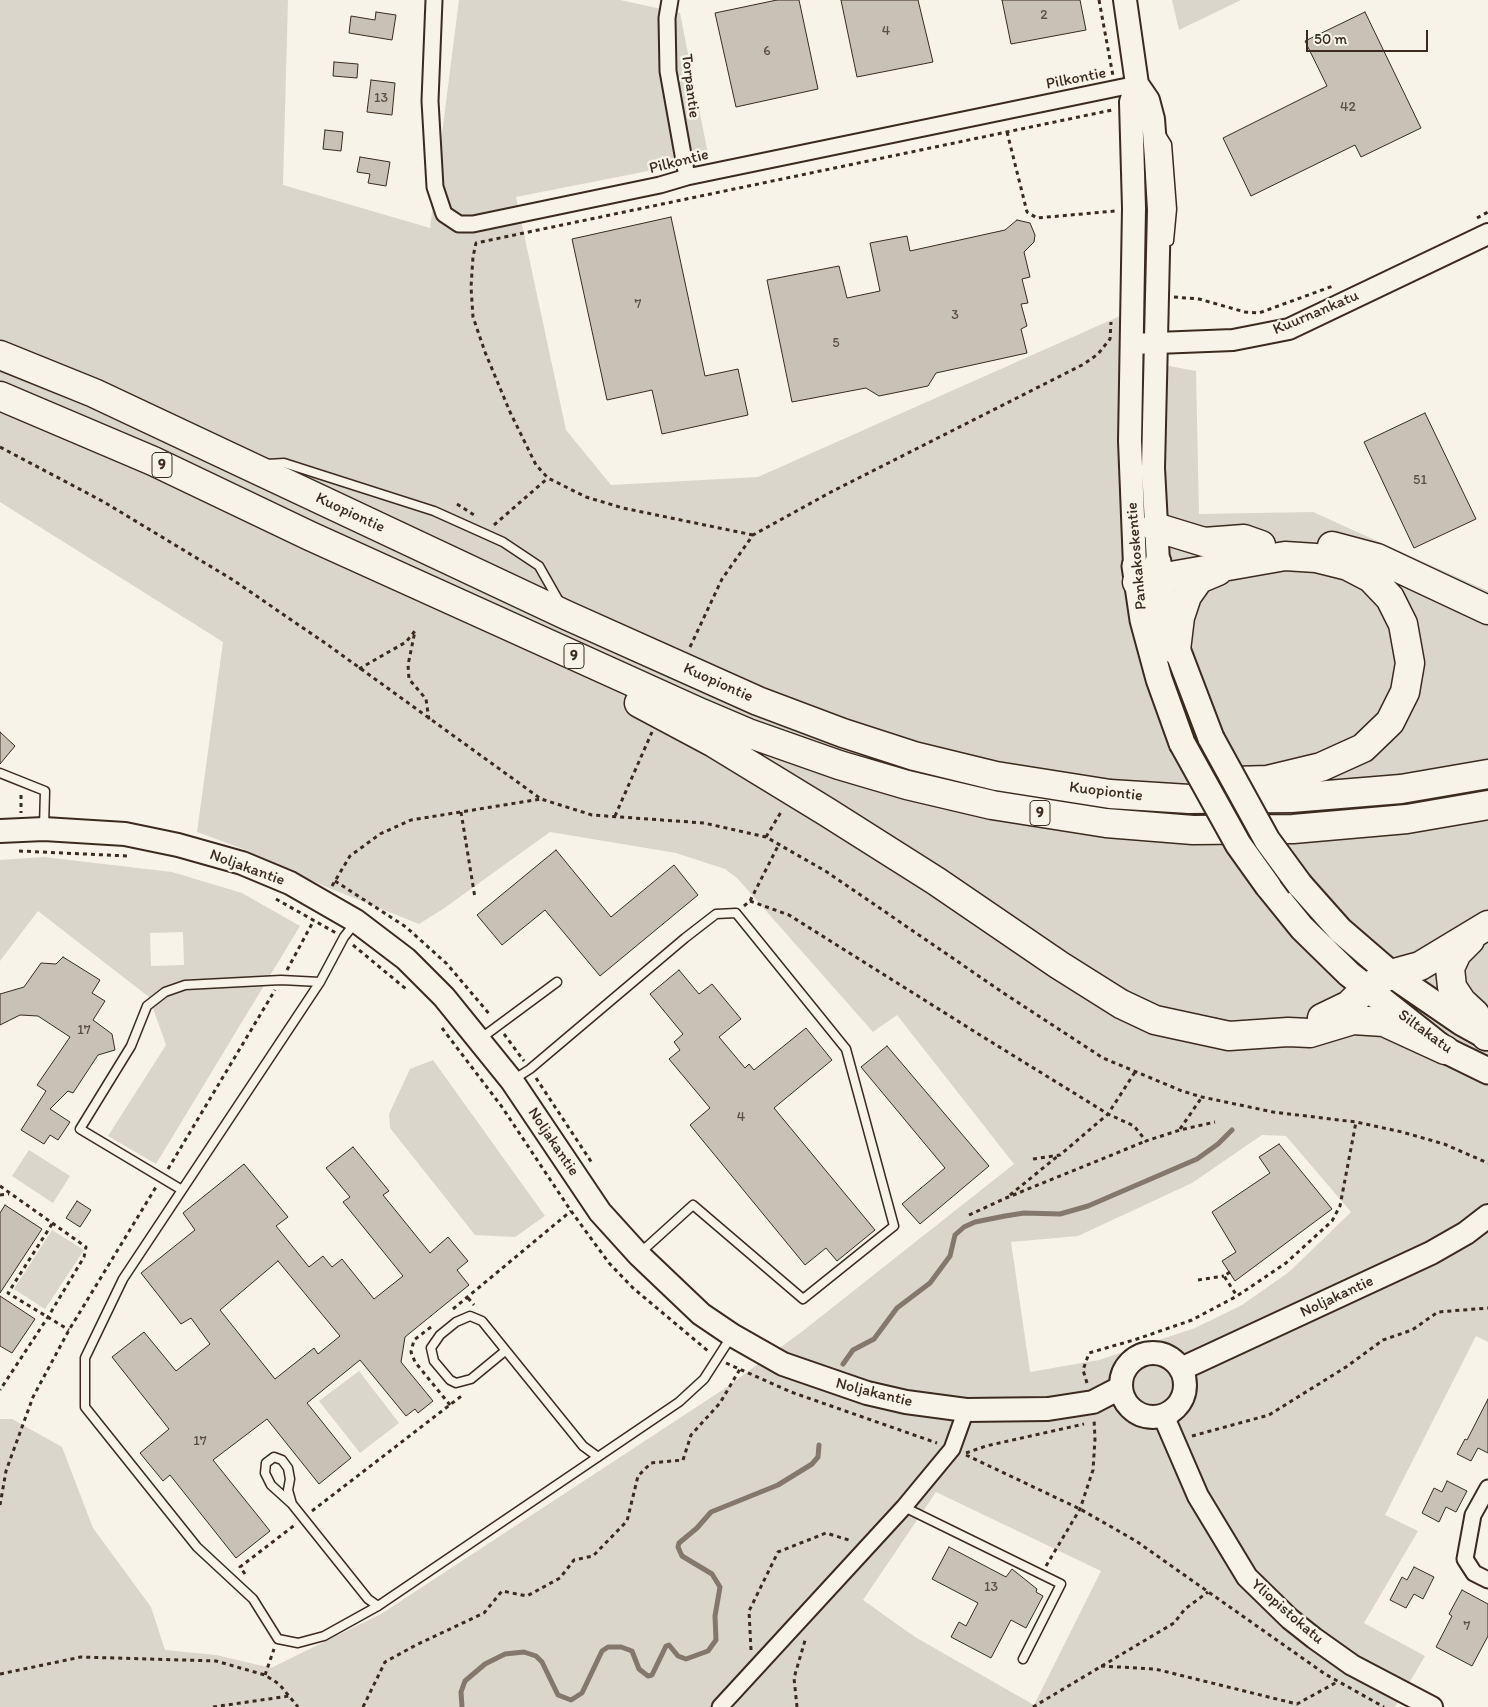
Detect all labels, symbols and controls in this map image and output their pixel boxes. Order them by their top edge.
house number: 2 [1040,7,1048,23]
scale bar [1308,20,1430,52]
house number: 4 [882,23,890,39]
text: 50 m [1314,30,1347,48]
house number: 6 [763,43,771,59]
street label: Torpantie [677,53,703,119]
street label: Pilkontie [1044,64,1108,94]
house number: 13 [374,90,388,106]
house number: 42 [1340,99,1356,115]
street label: Pilkontie [647,145,711,179]
street label: Kuurnankatu [1270,286,1362,340]
house number: 7 [635,296,641,312]
house number: 3 [951,307,959,323]
house number: 5 [832,335,840,351]
road number: 9 [152,452,172,478]
house number: 51 [1413,472,1427,488]
street label: Kuopiontie [312,489,388,537]
street label: Pankakoskentie [1123,501,1151,611]
road number: 9 [564,644,584,668]
street label: Kuopiontie [680,659,756,707]
street label: Kuopiontie [1068,778,1144,806]
road number: 9 [1030,800,1050,826]
street label: Noljakantie [207,846,287,890]
street label: Siltakatu [1394,1006,1456,1058]
house number: 17 [77,1022,91,1038]
street label: Noljakantie [523,1104,583,1180]
house number: 4 [737,1109,745,1125]
street label: Noljakantie [1297,1272,1377,1322]
street label: Noljakantie [834,1374,914,1412]
house number: 17 [193,1433,207,1449]
street label: Yliopistokatu [1247,1575,1327,1649]
house number: 13 [984,1579,998,1595]
house number: 7 [1464,1618,1470,1634]

